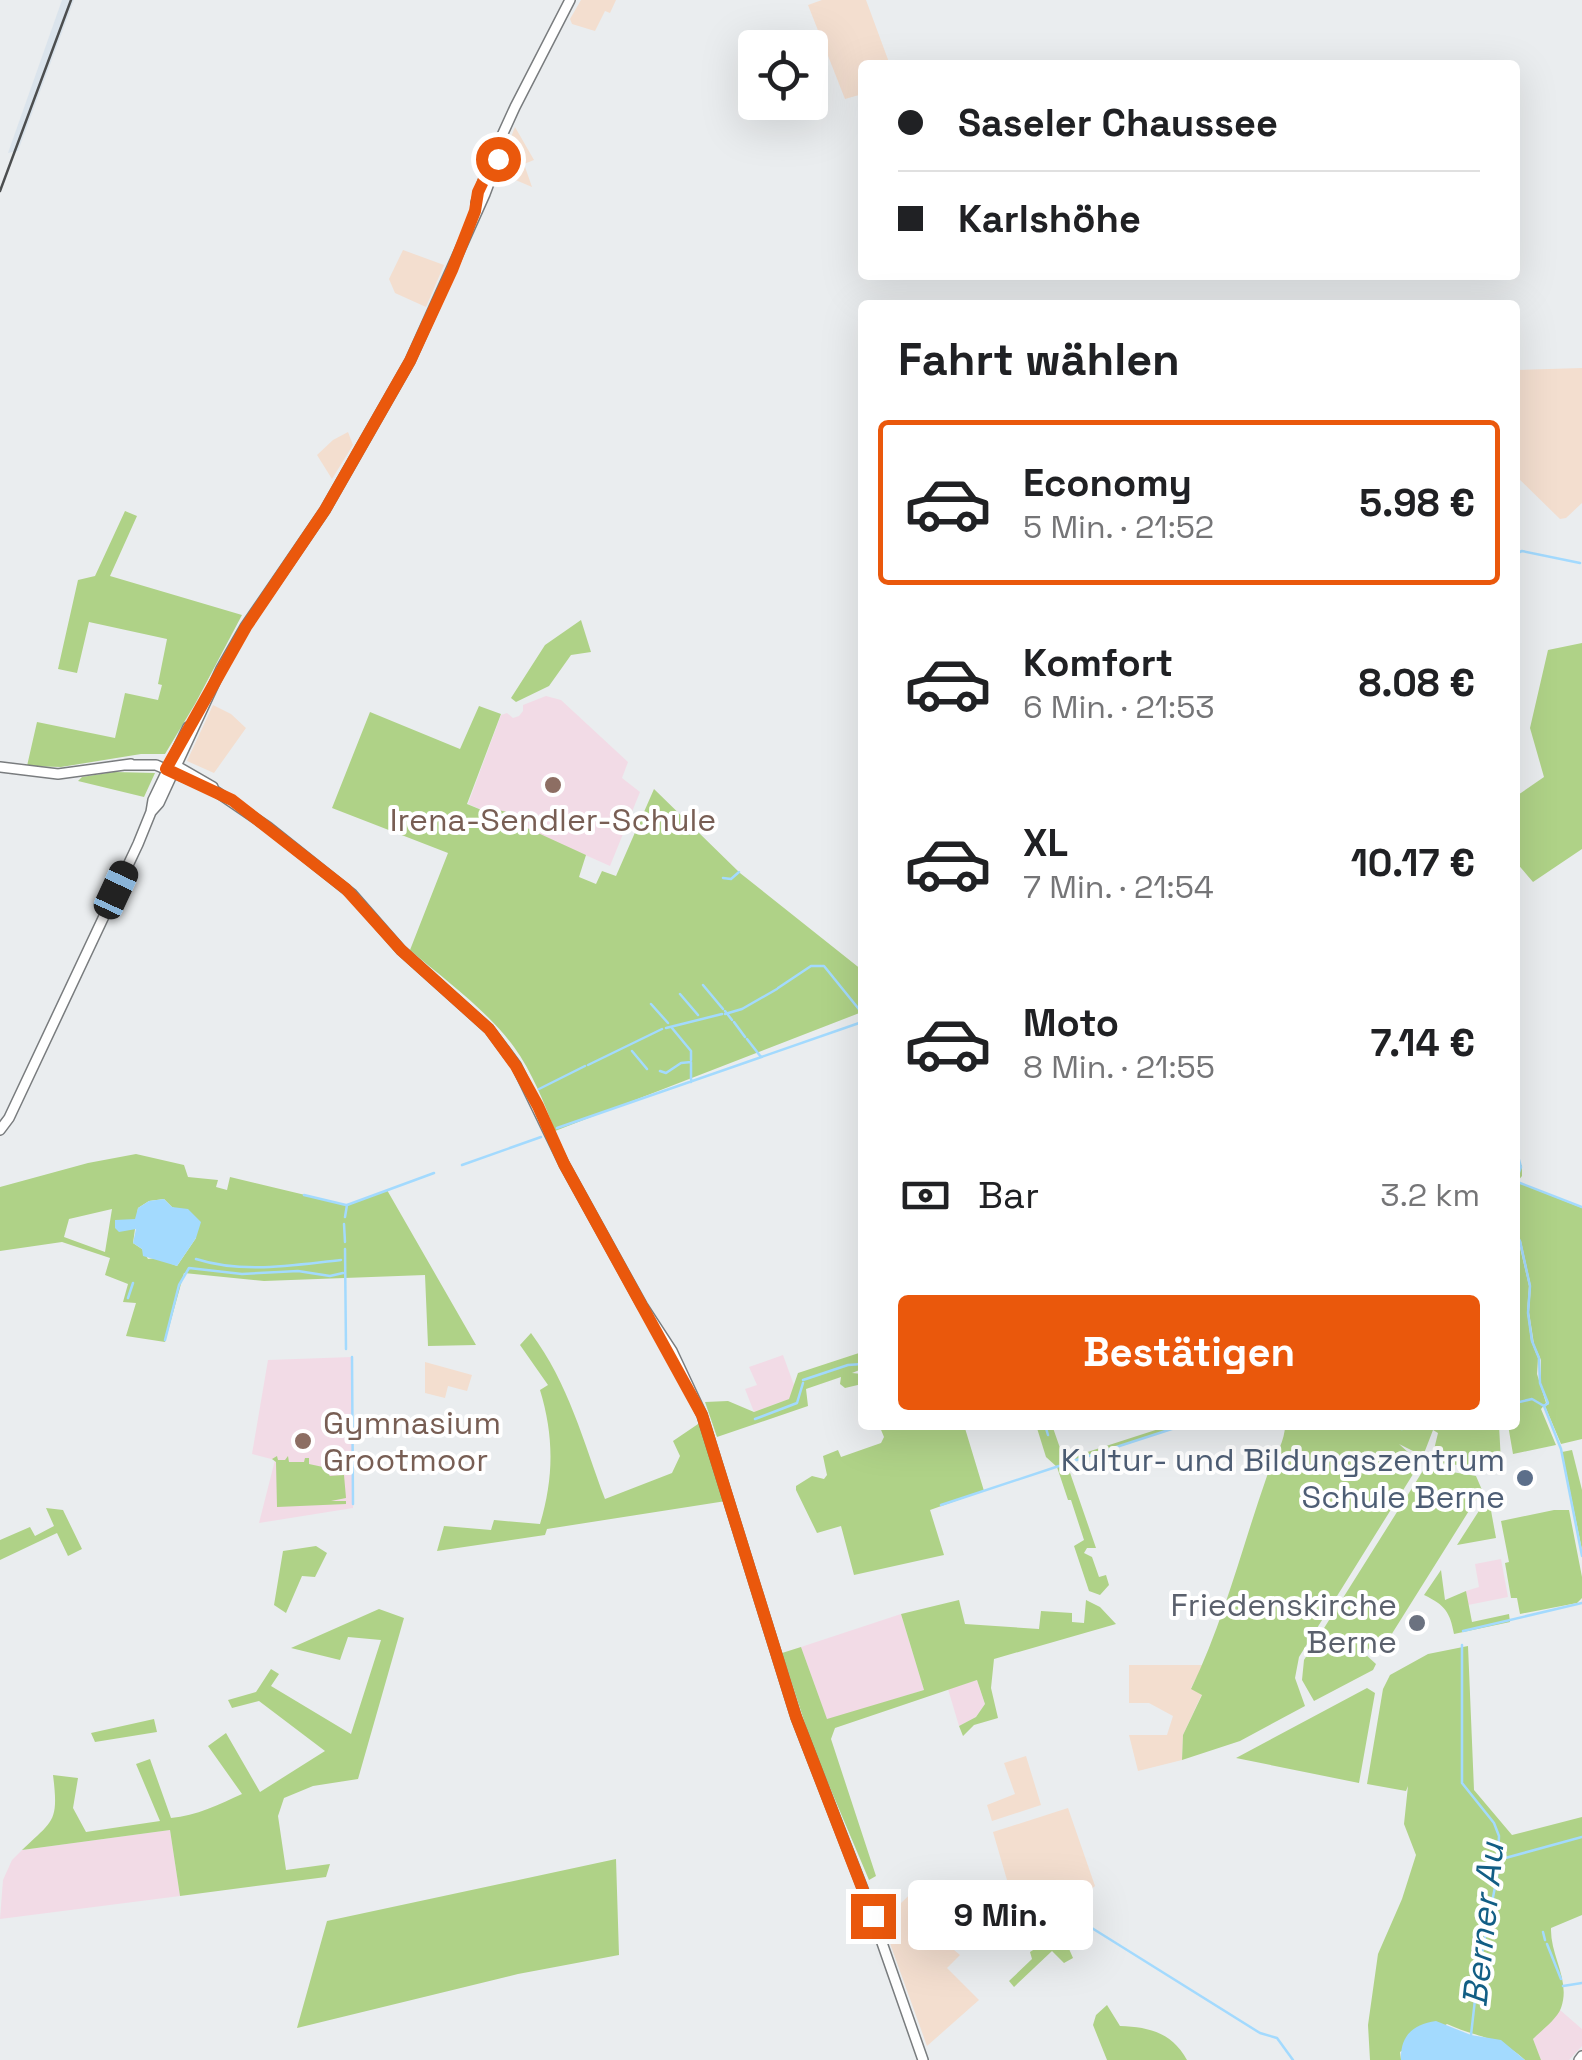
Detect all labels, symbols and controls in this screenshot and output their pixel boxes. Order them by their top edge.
map controls [738,30,828,120]
button: locate [738,30,828,120]
text: Saseler Chaussee [958,99,1278,147]
route start [476,137,521,182]
text: Karlshöhe [958,195,1141,243]
text: Fahrt wählen [898,331,1180,388]
icon: car [903,458,993,548]
text: Economy [1023,459,1192,507]
text: 5.98 € [1359,479,1475,527]
text: 5 Min. · 21:52 [1023,507,1214,547]
icon: car [903,638,993,728]
text: Komfort [1023,639,1173,687]
text: 8.08 € [1358,659,1475,707]
text: 6 Min. · 21:53 [1023,687,1215,727]
marker: Irena-Sendler-Schule [542,774,564,796]
place label: Irena-Sendler-Schule [390,800,716,840]
icon: car [903,818,993,908]
text: XL [1023,819,1068,867]
text: 10.17 € [1351,839,1475,887]
car [90,856,142,924]
text: 7 Min. · 21:54 [1023,867,1214,907]
icon: car [903,998,993,1088]
text: Moto [1023,999,1119,1047]
text: 7.14 € [1370,1019,1475,1067]
text: 8 Min. · 21:55 [1023,1047,1215,1087]
icon: cash [898,1168,953,1223]
text: Bar [978,1171,1039,1219]
text: 3.2 km [1380,1175,1480,1215]
button: Bestätigen [898,1295,1480,1410]
place label: Gymnasium Grootmoor [323,1403,501,1480]
marker: Gymnasium Grootmoor [292,1430,314,1452]
place label: Kultur- und Bildungszentrum Schule Berne [1061,1440,1505,1517]
marker: Kultur- und Bildungszentrum Schule Berne [1514,1467,1536,1489]
place label: Friedenskirche Berne [1171,1585,1397,1662]
marker: Friedenskirche Berne [1406,1612,1428,1634]
water label: Berner Au [1453,1839,1514,2009]
callout: 9 Min. [908,1881,1093,1951]
route end [851,1894,896,1939]
text: 9 Min. [954,1895,1047,1935]

